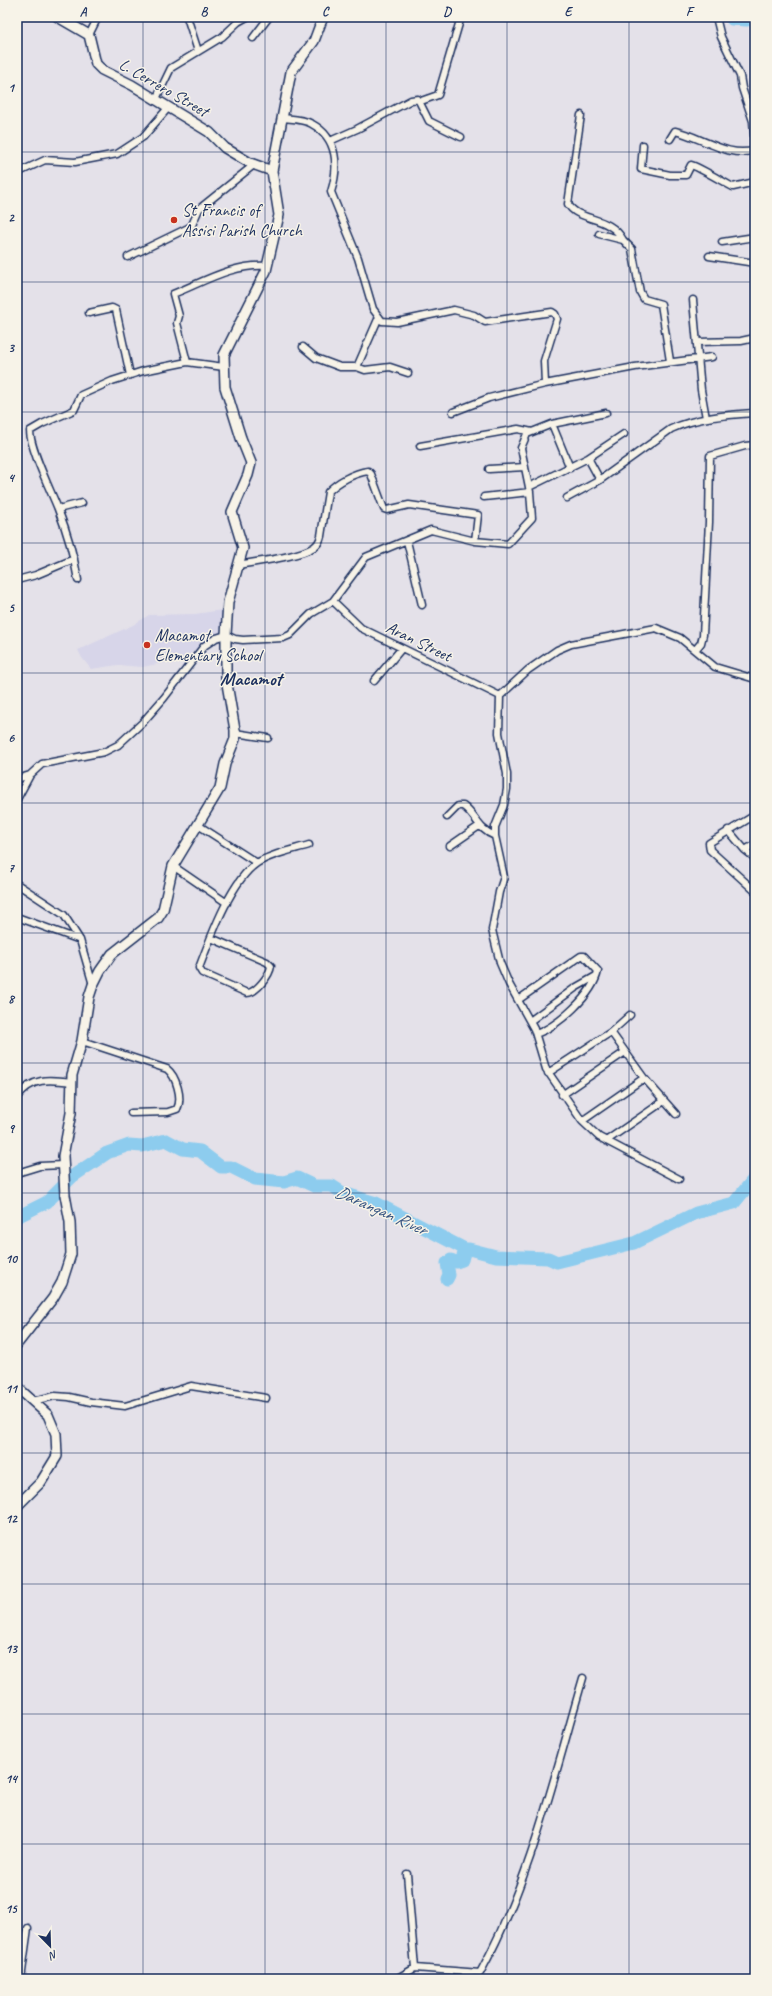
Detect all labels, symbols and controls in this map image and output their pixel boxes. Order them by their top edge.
text: A [80,4,88,20]
text: B [201,4,209,20]
text: C [322,4,330,20]
text: D [443,4,452,20]
text: E [565,4,574,20]
text: F [686,4,695,20]
street label: L. Cerrero Street [116,54,214,123]
text: 1 [8,80,16,96]
place label: St Francis of Assisi Parish Church [182,200,303,241]
text: 2 [8,210,15,226]
marker: St Francis of Assisi Parish Church [169,215,179,225]
text: 3 [8,340,15,356]
text: 4 [8,470,16,486]
text: 5 [8,600,15,616]
street label: Aran Street [383,617,457,667]
place label: Macamot Elementary School [155,625,264,666]
marker: Macamot Elementary School [142,640,152,650]
district label: Macamot [220,667,285,691]
text: 6 [8,730,15,746]
text: 7 [8,860,15,876]
text: 8 [8,991,16,1007]
text: 9 [8,1121,15,1137]
water label: Darangan River [332,1180,433,1241]
text: 10 [5,1251,18,1267]
text: 11 [5,1381,19,1397]
text: 12 [5,1511,18,1527]
text: 13 [5,1641,18,1657]
text: 14 [5,1771,19,1787]
text: 15 [5,1901,18,1917]
north arrow [30,1926,70,1966]
text: N [46,1947,60,1964]

